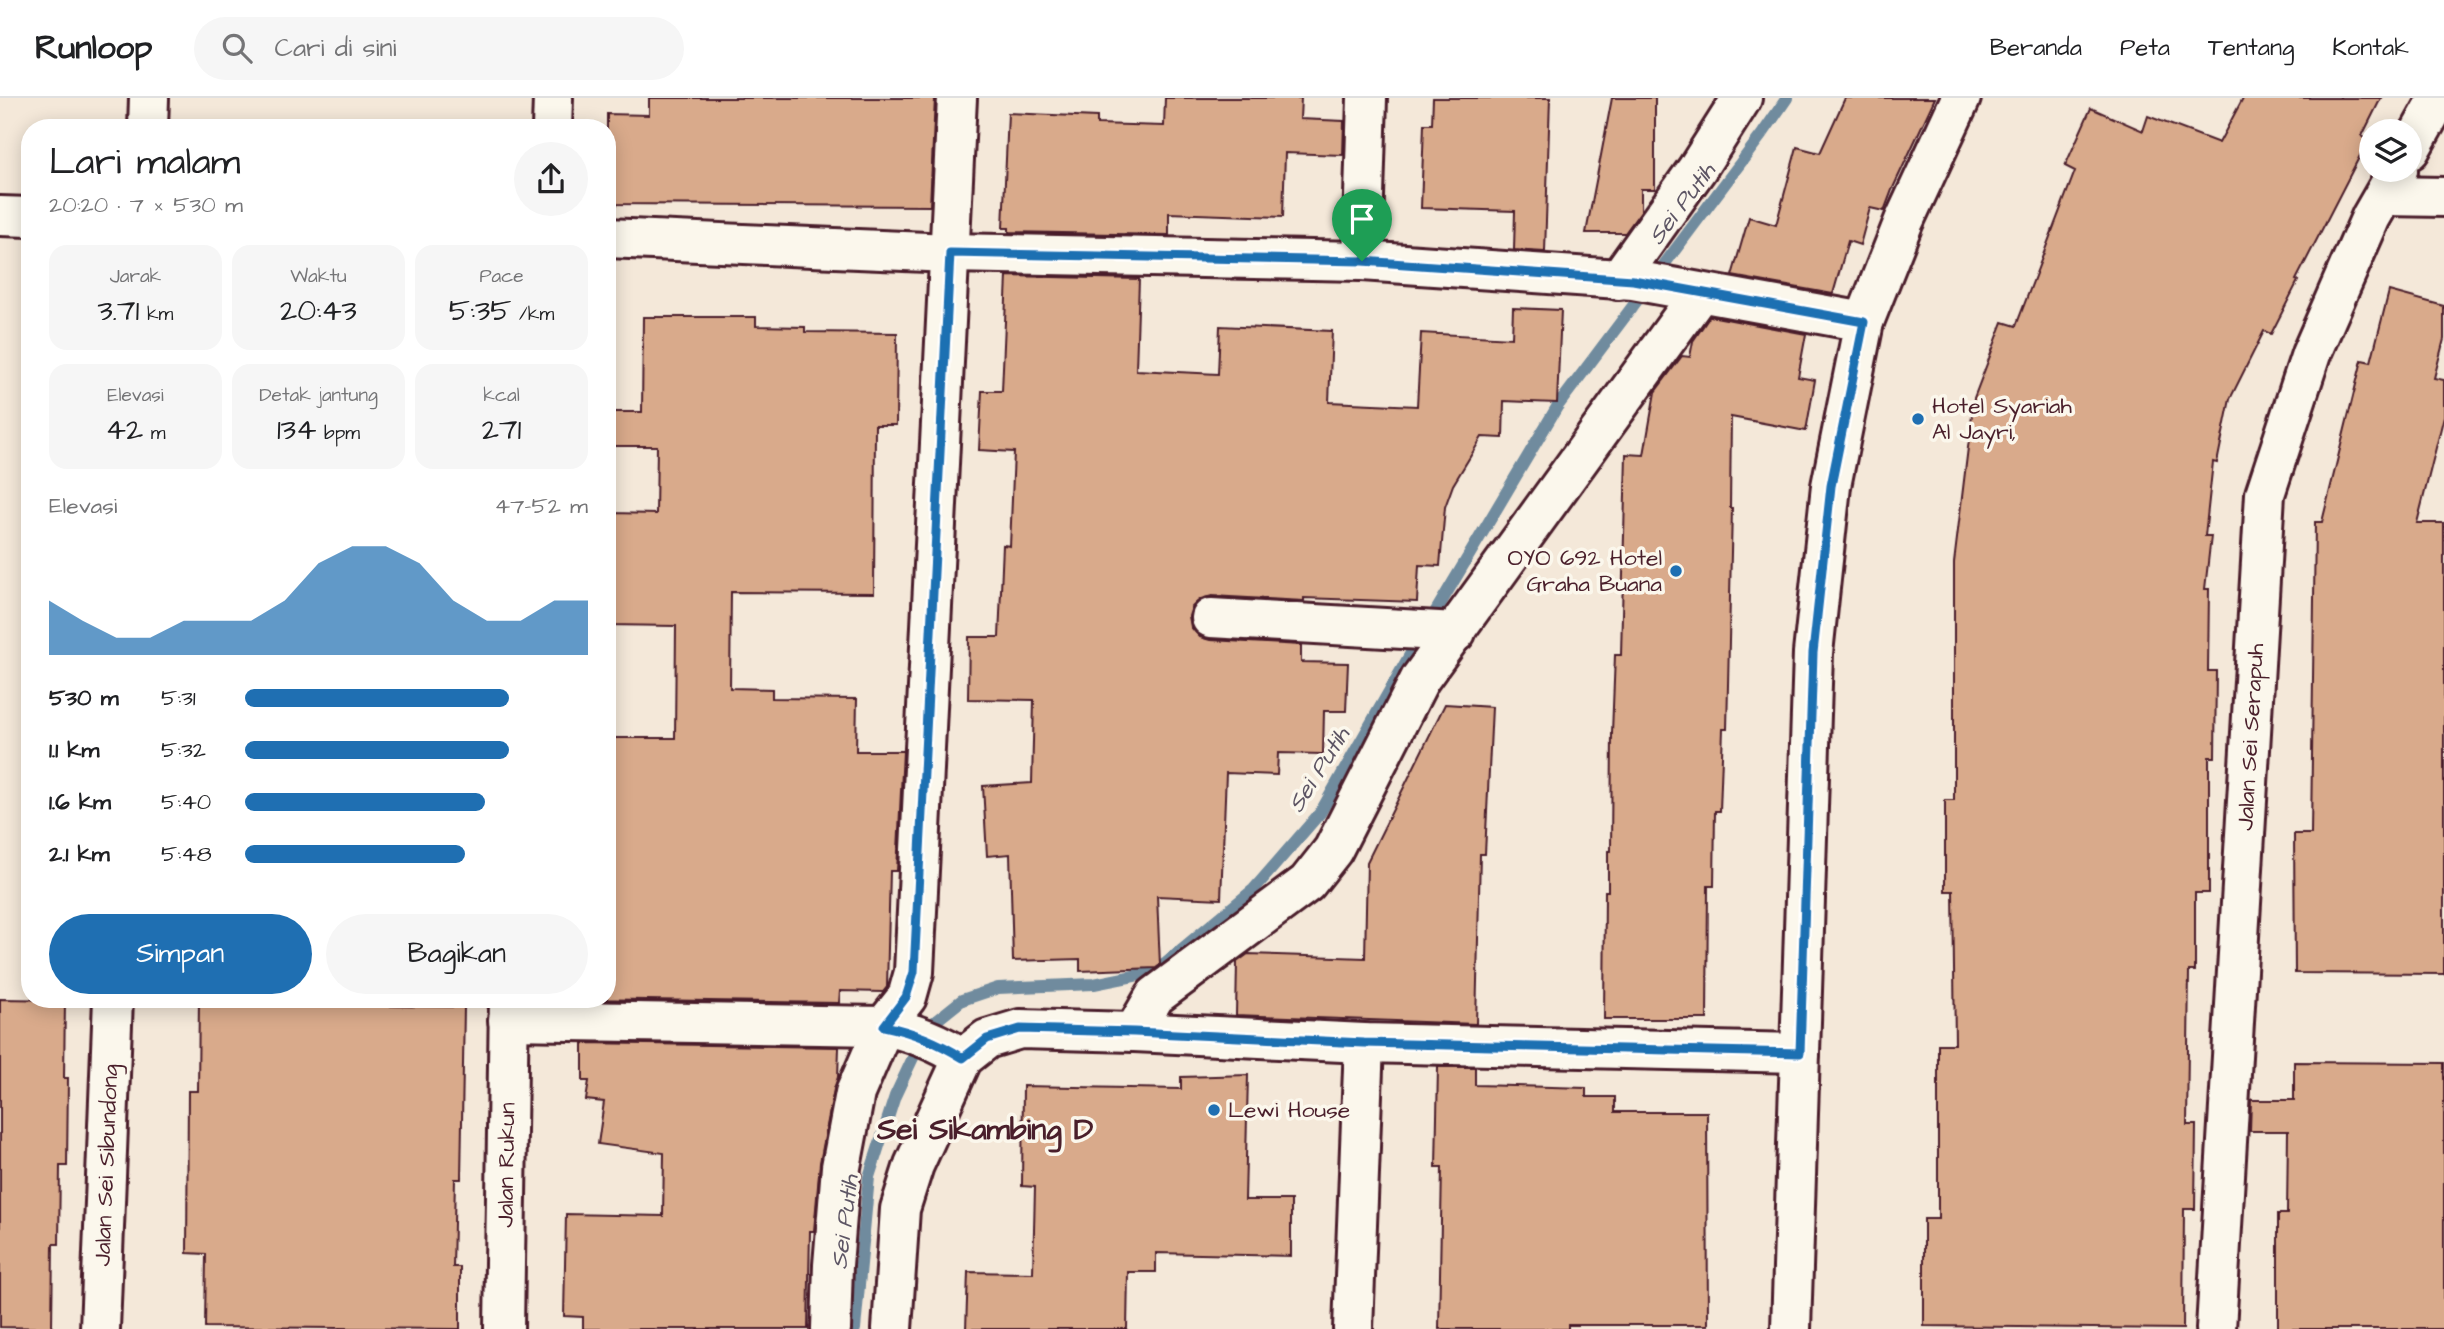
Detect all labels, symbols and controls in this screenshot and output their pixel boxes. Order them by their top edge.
search box [194,17,684,80]
text: Runloop [35,25,152,71]
icon: search [218,29,256,67]
text: Cari di sini [274,30,396,66]
text: Beranda [1990,31,2082,65]
text: Peta [2120,31,2170,65]
text: Tentang [2208,31,2294,65]
text: Kontak [2332,31,2409,65]
map controls [2359,119,2422,182]
button: layers [2359,119,2422,182]
text: Lari malam [49,137,240,189]
button: share [514,142,588,216]
water label: Sei Putih [1640,155,1725,252]
text: 20:20 · 7 × 530 m [49,189,243,221]
pin [1332,189,1392,261]
icon: arrive [1343,200,1381,238]
text: Jarak [110,263,161,290]
text: Waktu [290,263,347,290]
text: Pace [479,263,524,290]
text: 3.71 [98,290,139,332]
text: 20:43 [280,290,357,332]
text: 5:35 [449,290,512,332]
text: km [139,301,173,328]
text: /km [512,301,554,328]
text: Elevasi [107,382,164,409]
text: Detak jantung [259,382,378,409]
text: kcal [483,382,520,409]
place label: Hotel Syariah Al Jayri, [1932,390,2072,449]
text: 42 [106,409,143,451]
text: 134 [277,409,316,451]
text: 271 [482,409,521,451]
marker: Hotel Syariah Al Jayri, [1910,411,1926,427]
text: m [143,420,166,447]
text: bpm [316,420,360,447]
text: Elevasi [49,490,117,522]
text: 47–52 m [494,490,588,522]
place label: OYO 692 Hotel Graha Buana [1508,542,1662,600]
marker: OYO 692 Hotel Graha Buana [1668,563,1684,579]
street label: Jalan Sei Serapuh [2229,642,2272,831]
text: 530 m [49,682,119,714]
text: 5:31 [161,682,196,714]
water label: Sei Putih [1280,720,1359,819]
text: 1.1 km [49,734,99,766]
text: 5:32 [161,734,206,766]
text: 1.6 km [49,786,111,818]
text: 5:40 [161,786,211,818]
text: 2.1 km [49,838,110,870]
text: 5:48 [161,838,212,870]
button: Simpan [49,914,312,994]
button: Bagikan [326,914,588,994]
street label: Jalan Sei Sibundong [86,1063,127,1267]
place label: Lewi House [1228,1094,1350,1126]
street label: Jalan Rukun [490,1102,523,1228]
marker: Lewi House [1206,1102,1222,1118]
district label: Sei Sikambing D [876,1109,1094,1153]
water label: Sei Putih [822,1172,868,1271]

